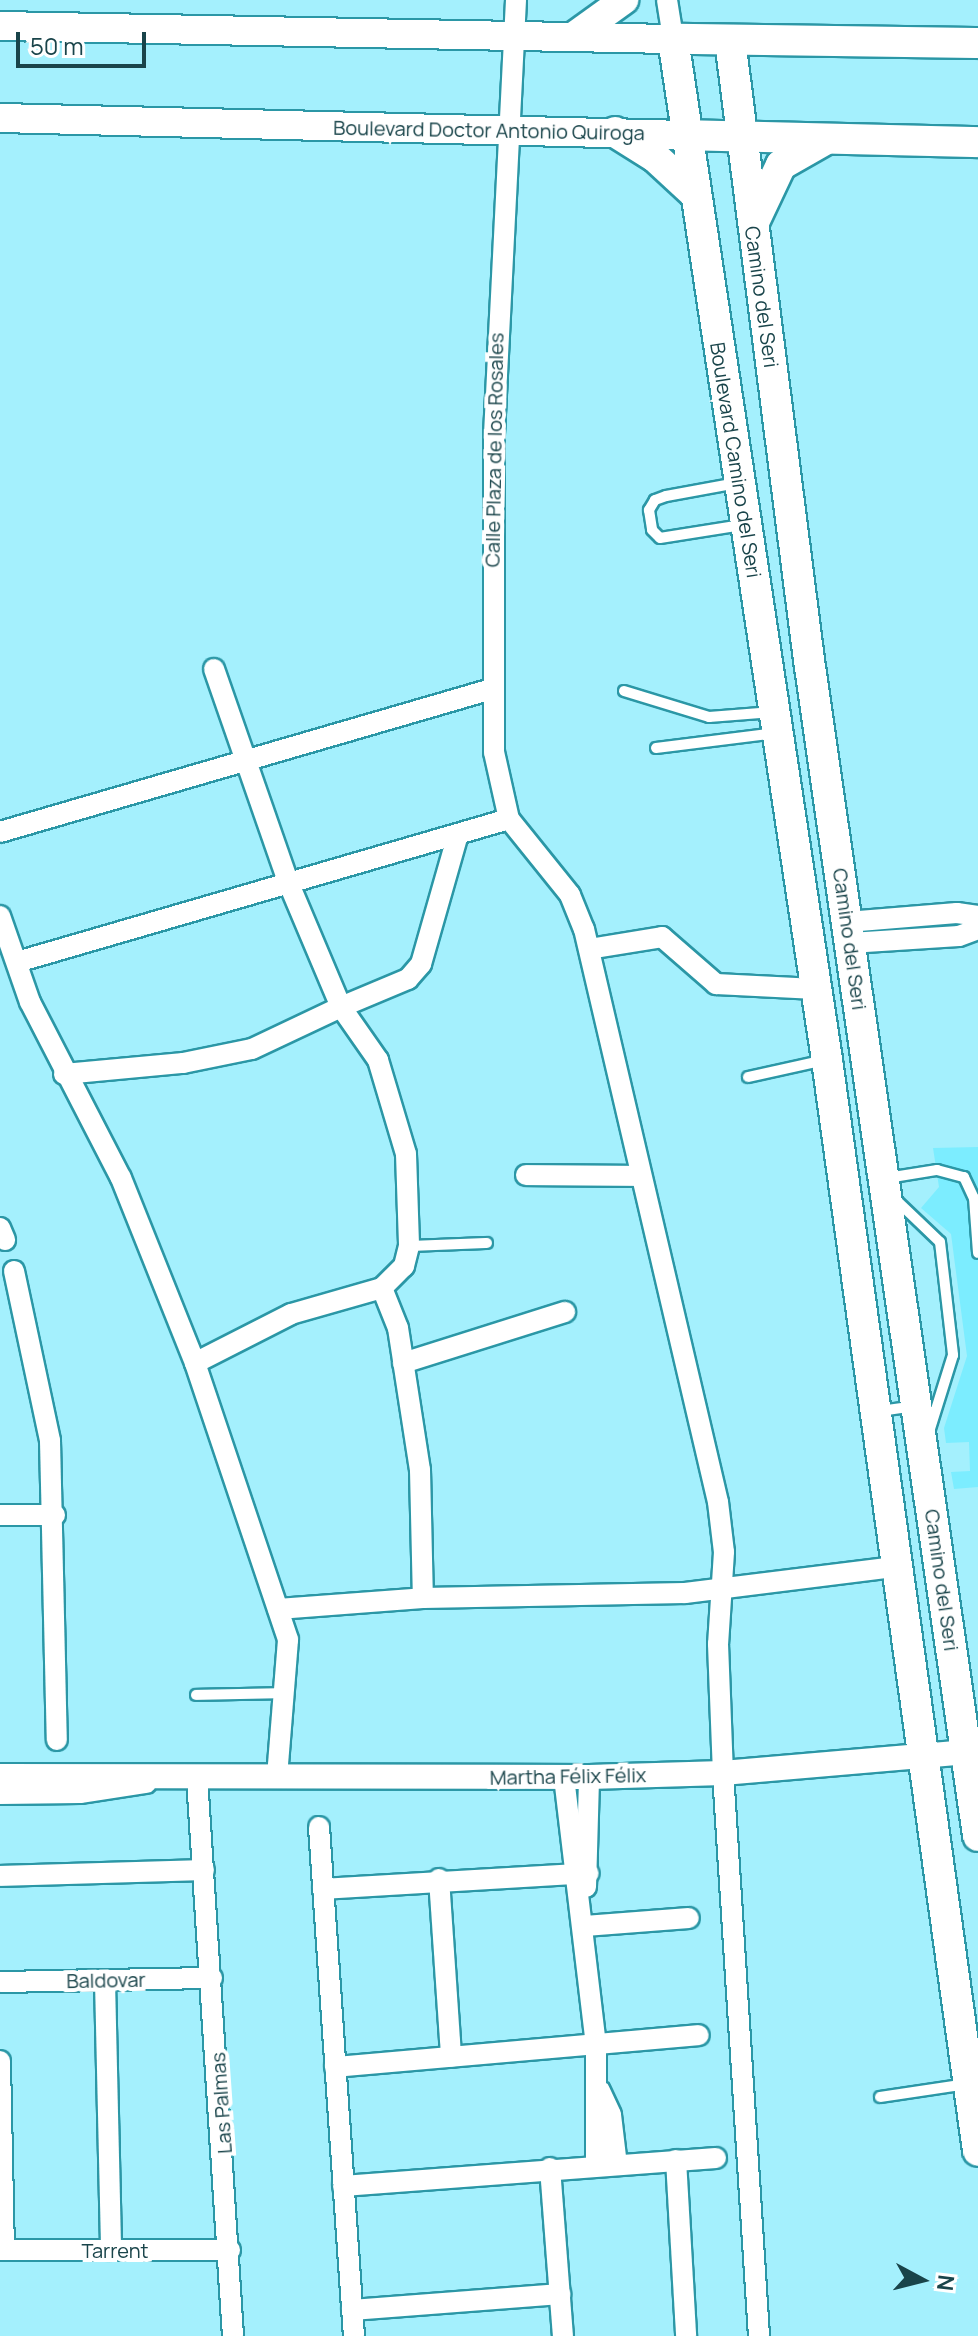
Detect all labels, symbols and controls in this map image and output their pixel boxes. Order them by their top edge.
scale bar [20,16,150,66]
text: 50 m [30,29,84,62]
street label: Boulevard Doctor Antonio Quiroga [333,115,645,145]
street label: Camino del Seri [740,225,784,369]
street label: Calle Plaza de los Rosales [480,332,508,568]
street label: Boulevard Camino del Seri [706,340,766,580]
street label: Camino del Seri [828,867,872,1011]
street label: Camino del Seri [920,1508,964,1652]
street label: Martha Félix Félix [489,1763,647,1789]
street label: Baldovar [66,1967,146,1993]
street label: Las Palmas [205,2051,237,2155]
street label: Tarrent [81,2238,149,2262]
north arrow [882,2240,962,2320]
text: N [930,2273,962,2293]

